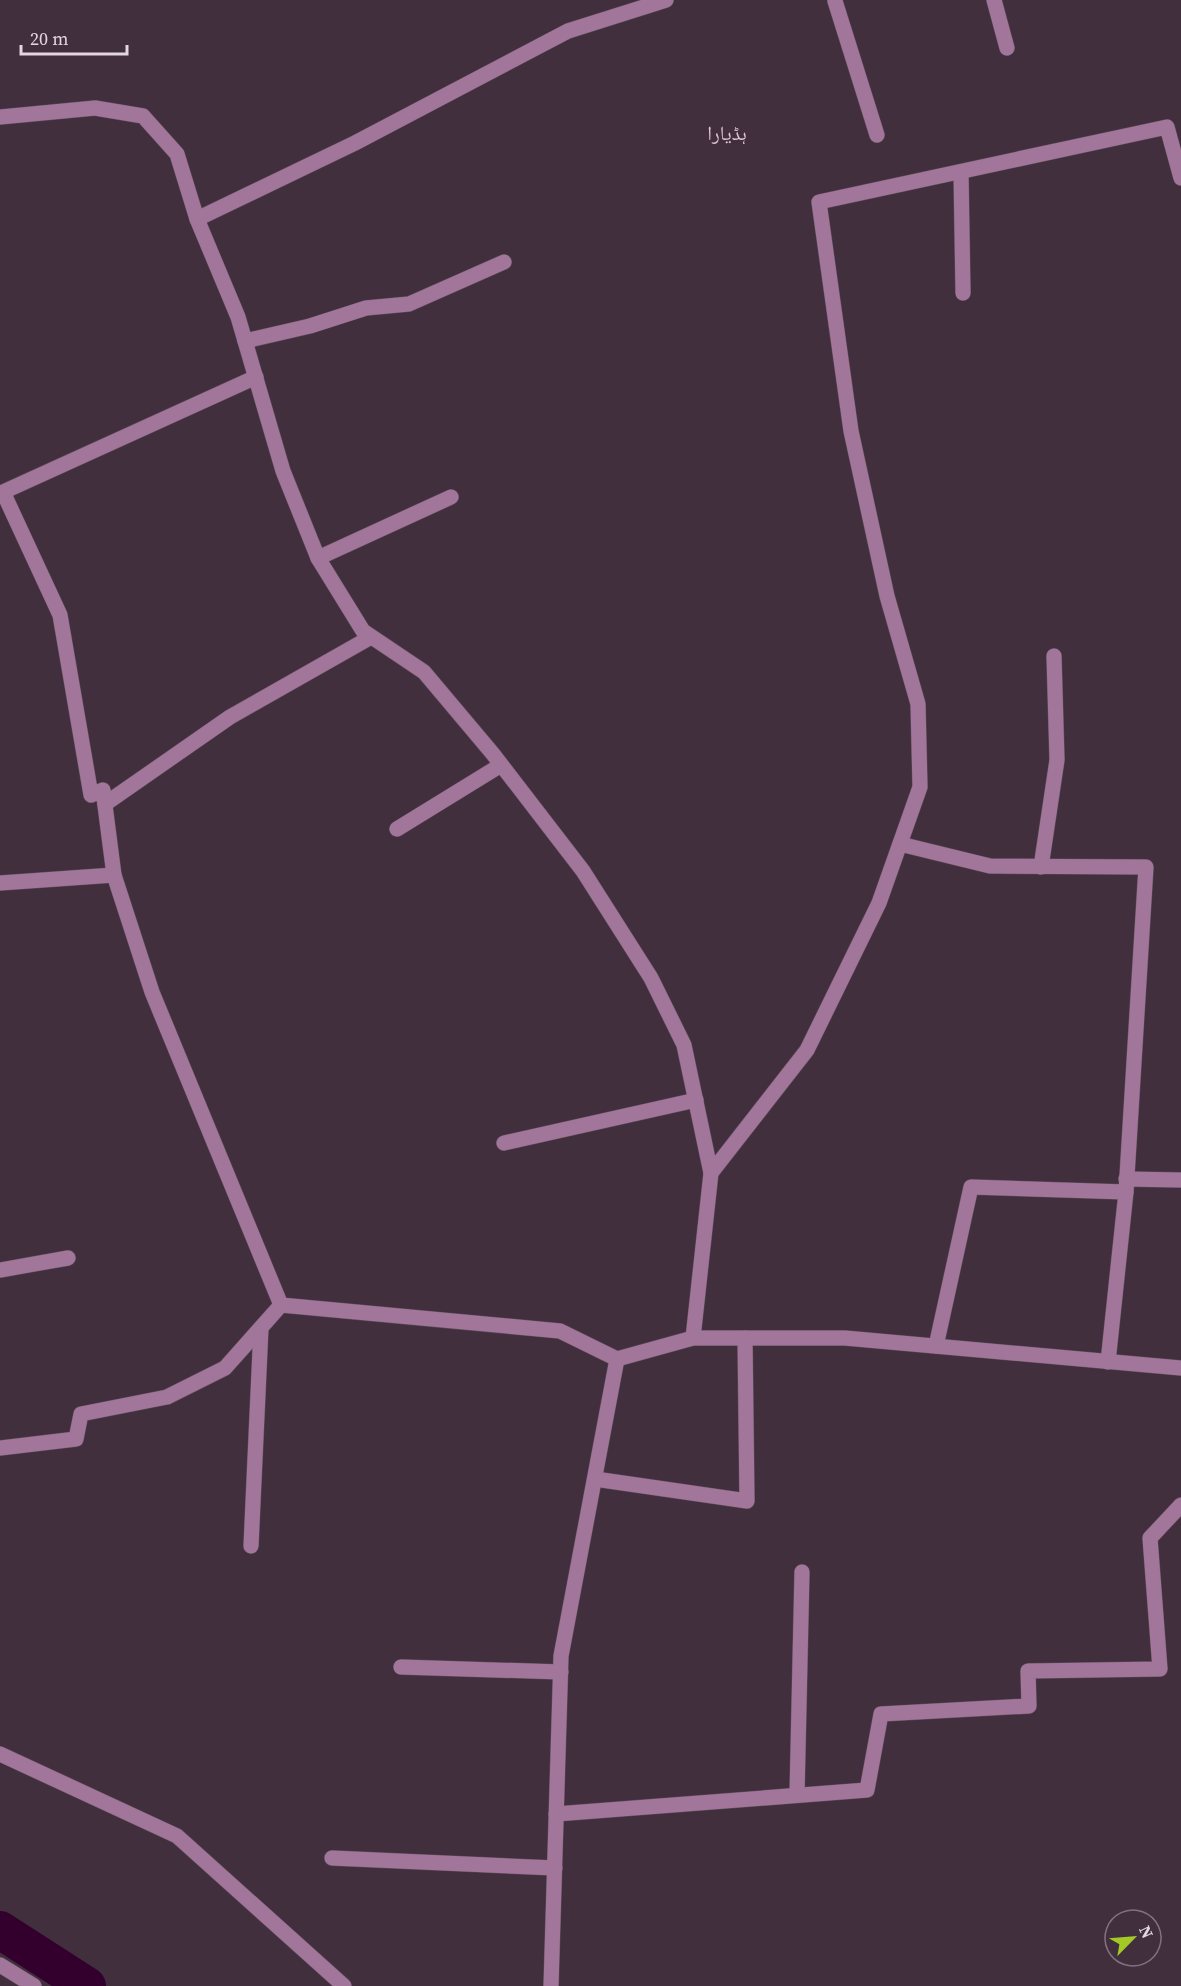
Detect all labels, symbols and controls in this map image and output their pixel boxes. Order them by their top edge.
scale bar [21,18,128,56]
text: 20 m [30,26,68,51]
district label: ہڈیارا [707,119,747,147]
north arrow [1103,1908,1163,1968]
text: N [1134,1922,1159,1942]

